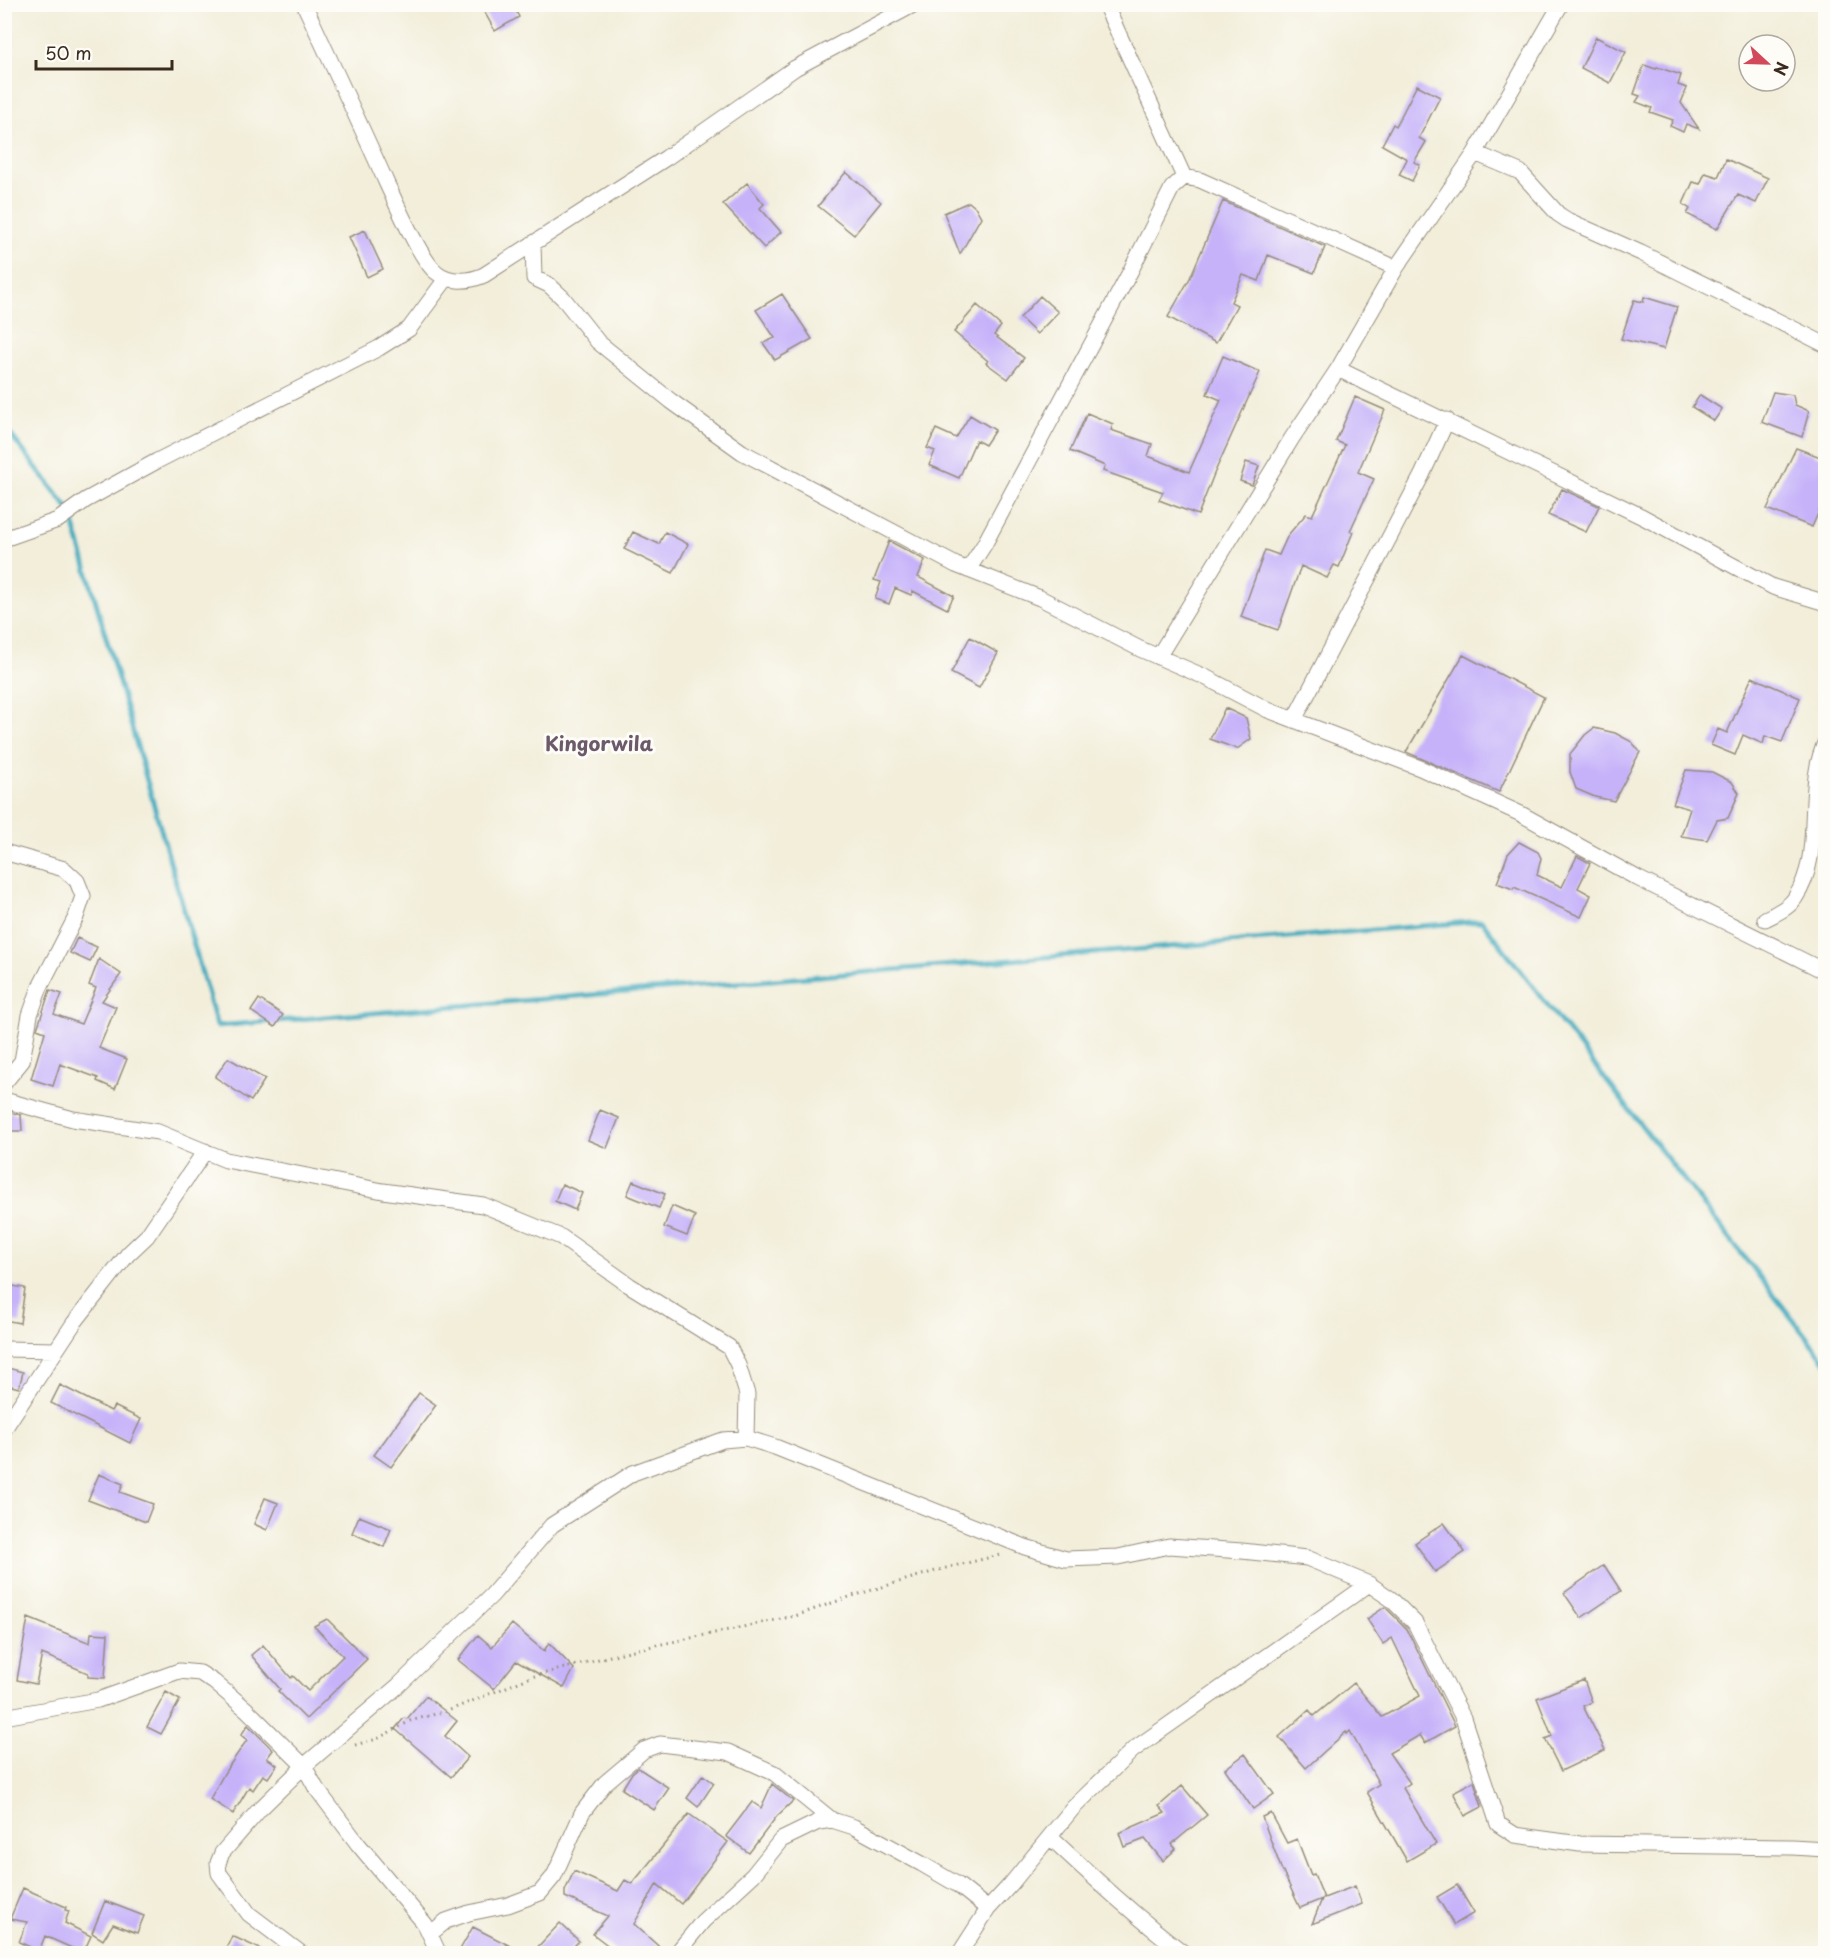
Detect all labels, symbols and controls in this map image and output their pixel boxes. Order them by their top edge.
scale bar [36,33,172,71]
north arrow [1737,33,1797,93]
text: 50 m [45,39,92,66]
text: N [1768,59,1795,79]
district label: Kingorwila [545,728,654,758]

